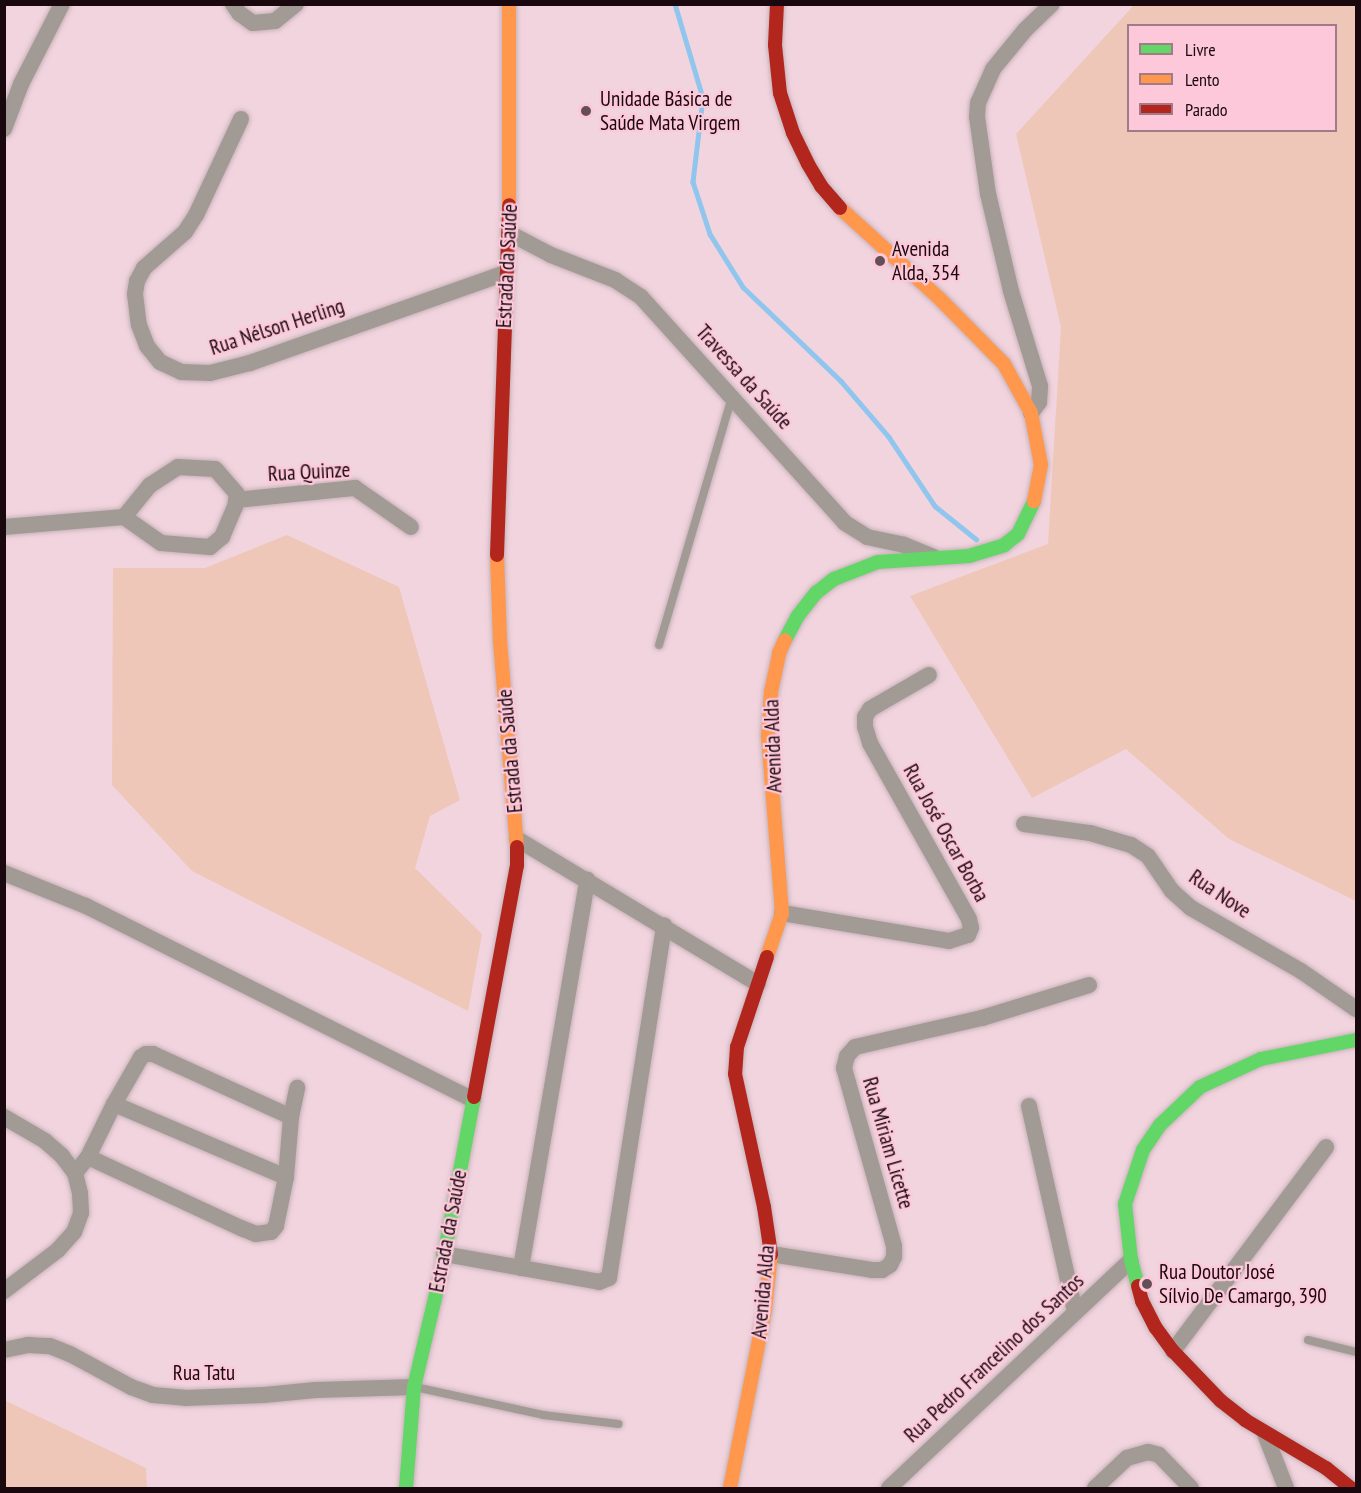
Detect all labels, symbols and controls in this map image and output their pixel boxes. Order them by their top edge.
legend [1127,24,1337,132]
text: Livre [1185,38,1216,61]
text: Lento [1185,68,1220,91]
place label: Unidade Básica de Saúde Mata Virgem [600,86,741,136]
text: Parado [1185,98,1228,121]
marker: Unidade Básica de Saúde Mata Virgem [577,102,595,120]
street label: Estrada da Saúde [491,203,523,329]
place label: Avenida Alda, 354 [892,236,961,286]
marker: Avenida Alda, 354 [873,254,887,268]
street label: Rua Nélson Herling [206,293,348,361]
street label: Travessa da Saúde [691,320,797,434]
street label: Rua Quinze [267,457,351,487]
street label: Estrada da Saúde [492,688,528,814]
street label: Avenida Alda [759,699,787,793]
street label: Rua José Oscar Borba [898,760,994,906]
street label: Rua Nove [1184,864,1256,924]
street label: Rua Miriam Licette [857,1074,919,1212]
street label: Estrada da Saúde [424,1168,472,1294]
street label: Avenida Alda [746,1244,780,1340]
place label: Rua Doutor José Sílvio De Camargo, 390 [1159,1259,1328,1309]
street label: Rua Pedro Francelino dos Santos [899,1268,1089,1448]
marker: Rua Doutor José Sílvio De Camargo, 390 [1140,1277,1154,1291]
street label: Rua Tatu [173,1360,235,1386]

